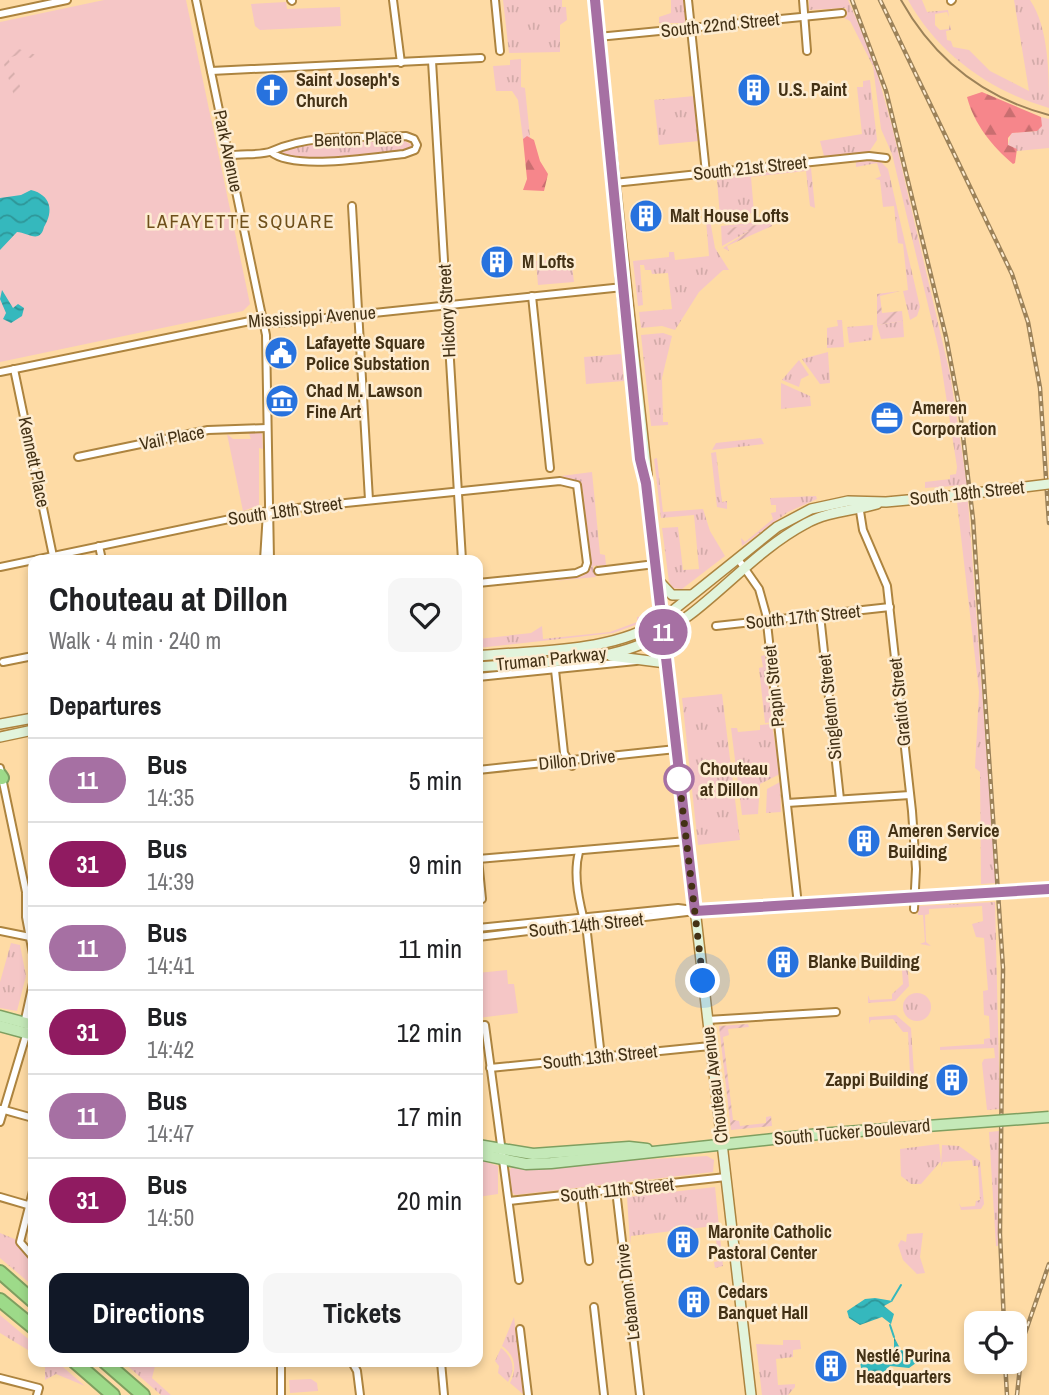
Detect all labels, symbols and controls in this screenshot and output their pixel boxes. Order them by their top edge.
street label: South 22nd Street [659,6,780,43]
place label: Saint Joseph's Church [296,67,400,113]
church icon: Saint Joseph's Church [253,71,291,109]
building icon: U.S. Paint [735,71,773,109]
place label: U.S. Paint [778,77,847,102]
street label: Park Avenue [208,107,249,194]
street label: Benton Place [314,124,402,153]
street label: South 21st Street [692,149,808,186]
building icon: Malt House Lofts [627,197,665,235]
place label: Malt House Lofts [670,203,789,228]
district label: LAFAYETTE SQUARE [146,208,336,234]
building icon: M Lofts [478,243,516,281]
place label: M Lofts [522,249,574,274]
street label: Hickory Street [432,264,461,358]
street label: Mississippi Avenue [247,300,377,333]
place label: Lafayette Square Police Substation [306,330,430,376]
public building icon: Lafayette Square Police Substation [262,334,300,372]
place label: Chad M. Lawson Fine Art [306,378,422,424]
museum icon: Chad M. Lawson Fine Art [263,382,301,420]
place label: Ameren Corporation [912,395,996,441]
office icon: Ameren Corporation [868,399,906,437]
street label: Kennett Place [13,414,56,509]
street label: Vail Place [137,419,206,456]
street label: South 18th Street [909,474,1025,511]
street label: South 18th Street [226,490,344,531]
text: Chouteau at Dillon [49,577,288,621]
button: heart [388,578,462,652]
street label: South 17th Street [745,598,861,635]
line badge: 11 [632,609,694,655]
text: 11 [653,616,673,648]
text: Walk · 4 min · 240 m [49,625,221,656]
street label: Truman Parkway [494,640,608,677]
street label: Papin Street [757,644,790,728]
street label: Singleton Street [812,653,847,761]
street label: Gratiot Street [882,657,917,747]
text: Departures [49,688,162,723]
street label: Dillon Drive [537,743,617,776]
text: Bus [147,747,187,782]
place label: Chouteau at Dillon [700,756,768,802]
text: 5 min [409,763,462,798]
text: 11 [77,764,98,796]
marker: Chouteau at Dillon [664,764,694,794]
text: 14:35 [147,782,194,813]
place label: Ameren Service Building [888,818,1000,864]
building icon: Ameren Service Building [845,822,883,860]
text: Bus [147,831,187,866]
text: 9 min [409,847,462,882]
text: 31 [77,848,98,880]
text: 14:39 [147,866,194,897]
street label: South 14th Street [528,906,644,943]
text: Bus [147,915,187,950]
text: 11 min [398,931,462,966]
text: 11 [77,932,98,964]
building icon: Blanke Building [764,943,802,981]
place label: Blanke Building [808,949,920,974]
text: 14:41 [147,950,194,981]
your location [685,963,720,998]
text: Bus [147,999,187,1034]
text: 12 min [397,1015,462,1050]
text: 31 [77,1016,98,1048]
street label: Chouteau Avenue [695,1025,734,1145]
text: 14:42 [147,1034,194,1065]
street label: South 13th Street [542,1038,658,1075]
building icon: Zappi Building [933,1061,971,1099]
place label: Zappi Building [825,1067,928,1092]
text: Bus [147,1083,187,1118]
text: 17 min [397,1099,462,1134]
text: 11 [77,1100,98,1132]
street label: South Tucker Boulevard [773,1112,931,1151]
text: 14:47 [147,1118,194,1149]
text: Bus [147,1167,187,1202]
street label: South 11th Street [559,1171,675,1208]
text: 20 min [397,1183,462,1218]
text: 31 [77,1184,98,1216]
text: 14:50 [147,1202,194,1233]
place label: Maronite Catholic Pastoral Center [708,1219,832,1265]
building icon: Maronite Catholic Pastoral Center [664,1223,702,1261]
street label: Lebanon Drive [609,1242,646,1342]
button: Directions [49,1273,249,1353]
button: Tickets [263,1273,462,1353]
place label: Cedars Banquet Hall [718,1279,808,1325]
building icon: Cedars Banquet Hall [675,1283,713,1321]
map controls [964,1311,1027,1374]
button: locate [964,1311,1027,1374]
place label: Nestlé Purina Headquarters [856,1343,951,1389]
building icon: Nestlé Purina Headquarters [812,1347,850,1385]

